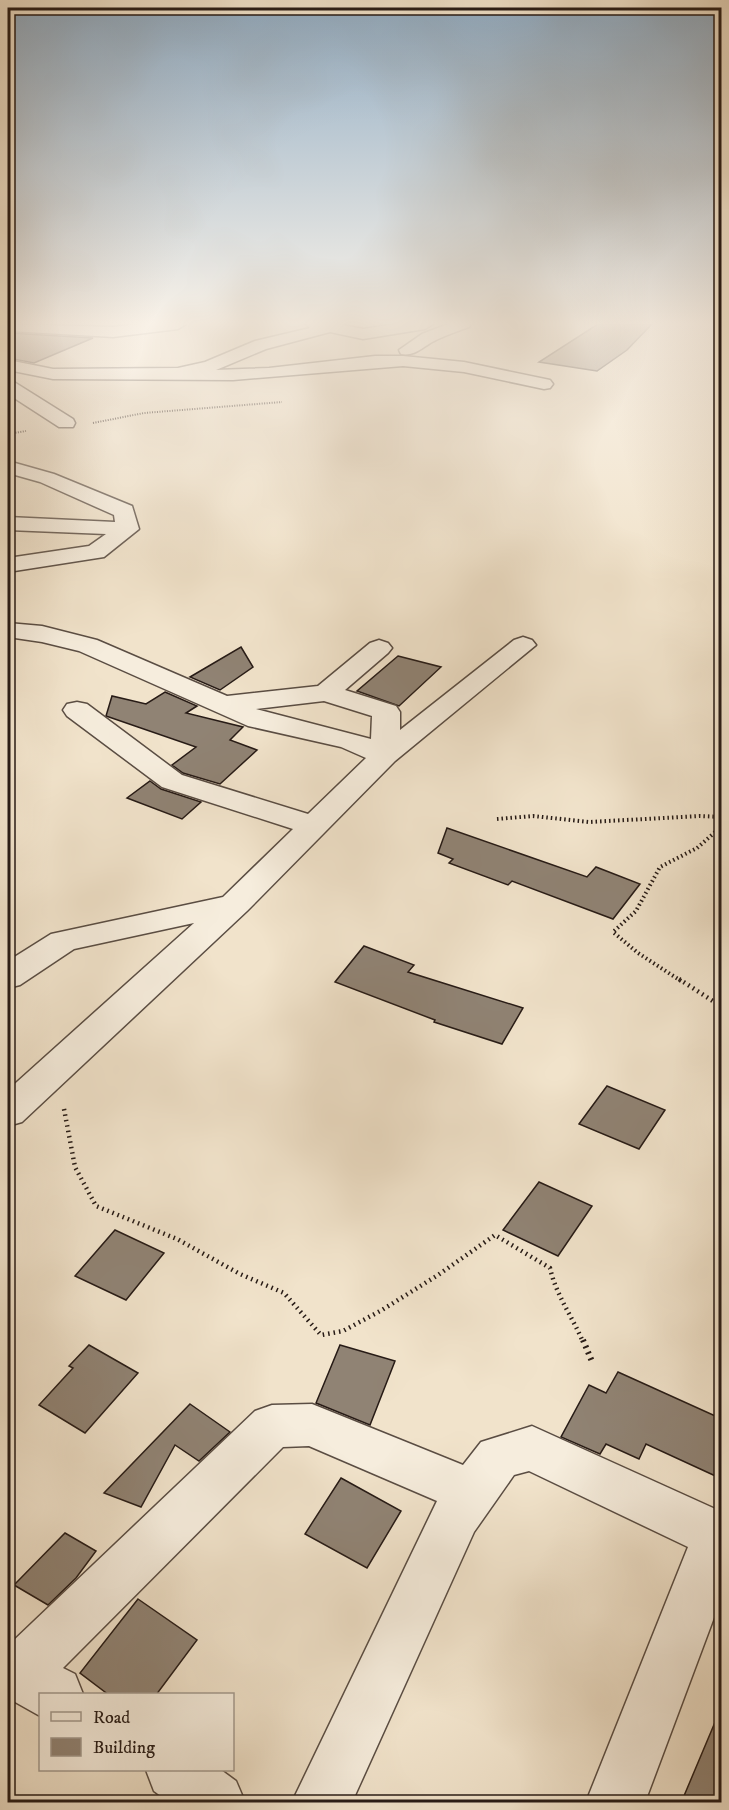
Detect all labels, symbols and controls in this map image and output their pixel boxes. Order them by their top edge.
legend [39,1693,234,1771]
text: Road [93,1707,130,1729]
text: Building [93,1737,155,1759]

